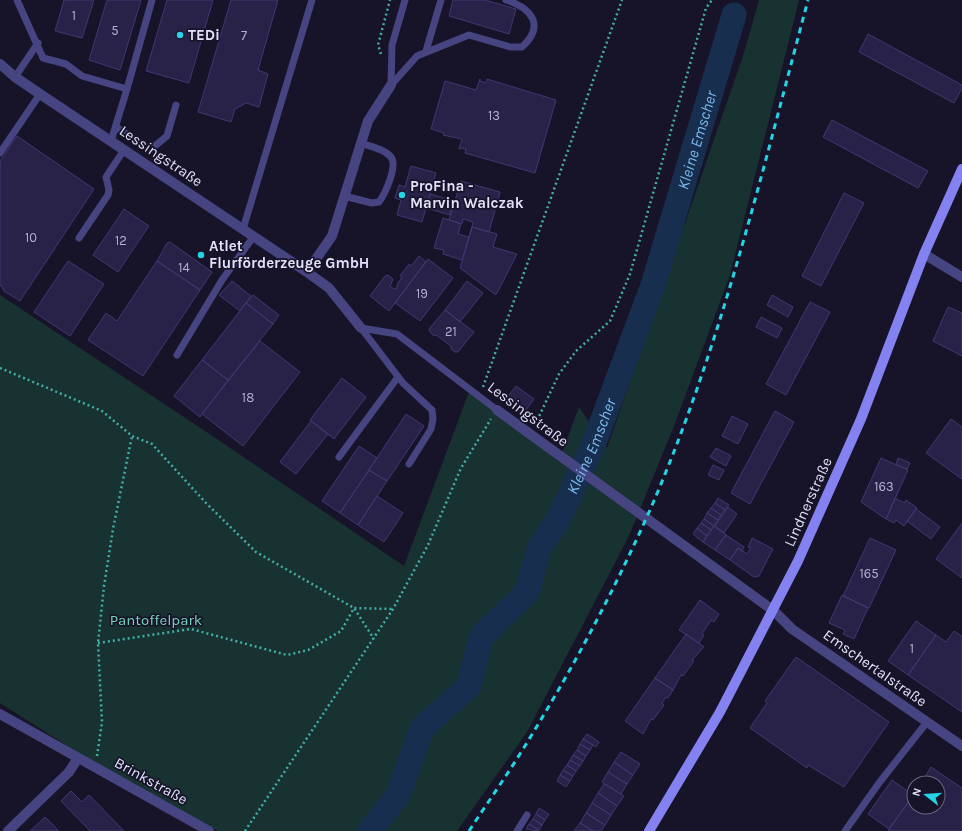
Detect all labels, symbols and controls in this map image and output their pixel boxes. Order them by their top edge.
house number: 1 [72,8,76,23]
house number: 5 [111,23,119,38]
place label: TEDi [188,26,220,44]
house number: 7 [241,28,247,43]
marker: TEDi [175,30,185,40]
water label: Kleine Emscher [673,88,721,192]
house number: 13 [488,108,500,123]
street label: Lessingstraße [116,122,206,190]
place label: ProFina - Marvin Walczak [410,177,524,212]
marker: ProFina - Marvin Walczak [397,190,407,200]
house number: 10 [25,230,37,245]
house number: 12 [115,233,127,248]
place label: Atlet Flurförderzeuge GmbH [209,237,369,272]
marker: Atlet Flurförderzeuge GmbH [196,250,206,260]
house number: 14 [178,260,190,275]
house number: 19 [416,286,428,301]
house number: 21 [445,324,457,339]
street label: Lessingstraße [484,378,572,450]
house number: 18 [242,390,254,405]
water label: Kleine Emscher [562,395,620,497]
street label: Lindnerstraße [780,455,836,549]
house number: 163 [874,479,894,494]
house number: 165 [859,566,879,581]
park label: Pantoffelpark [110,611,202,629]
street label: Emschertalstraße [820,626,930,710]
house number: 1 [910,641,914,656]
street label: Brinkstraße [111,754,191,808]
north arrow [906,775,946,815]
text: N [910,787,924,798]

